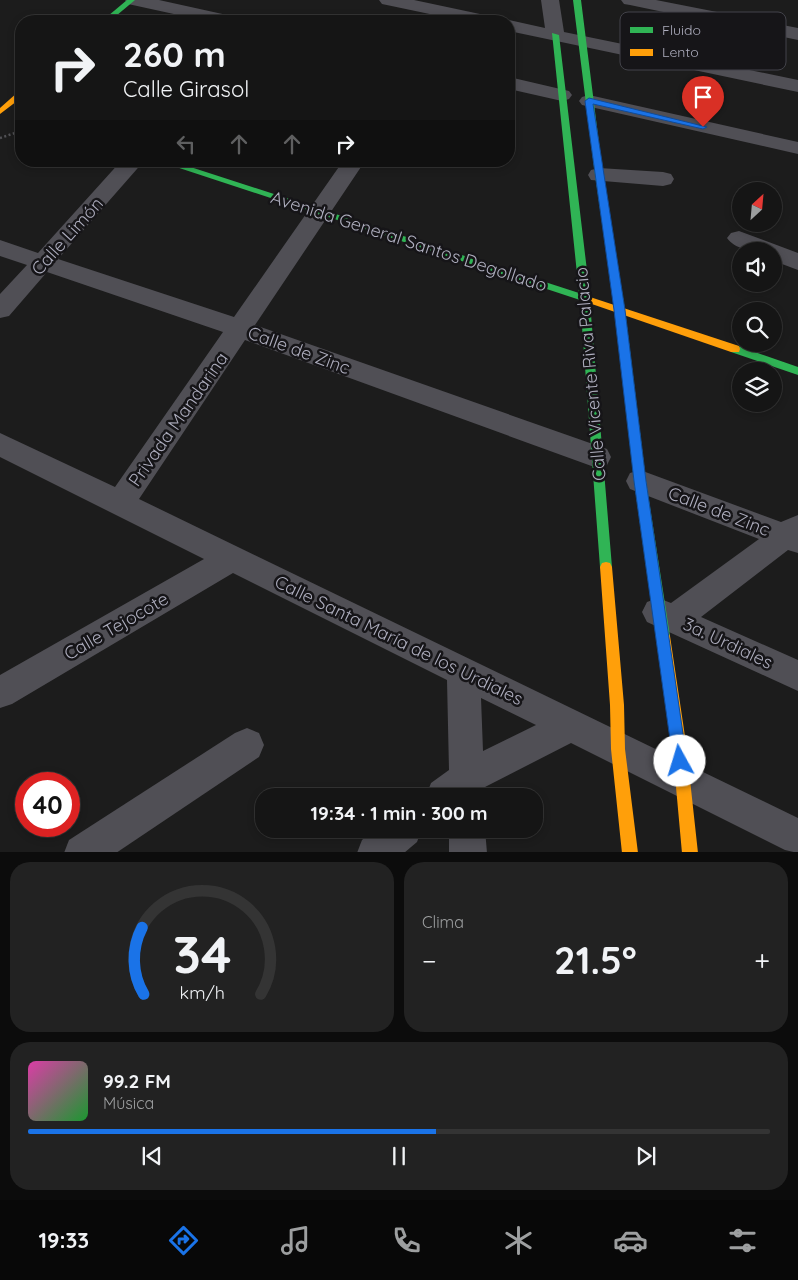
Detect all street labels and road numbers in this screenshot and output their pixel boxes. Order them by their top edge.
street label: Avenida General Santos Degollado [268,185,550,297]
street label: Calle Limón [26,192,108,280]
street label: Calle Vicente Riva Palacio [569,266,611,482]
street label: Calle de Zinc [245,321,353,379]
street label: Privada Mandarina [123,347,233,491]
street label: Calle de Zinc [665,481,773,541]
street label: Calle Santa María de los Urdiales [271,570,527,710]
street label: Calle Tejocote [60,587,172,665]
street label: 3a. Urdiales [680,612,776,674]

